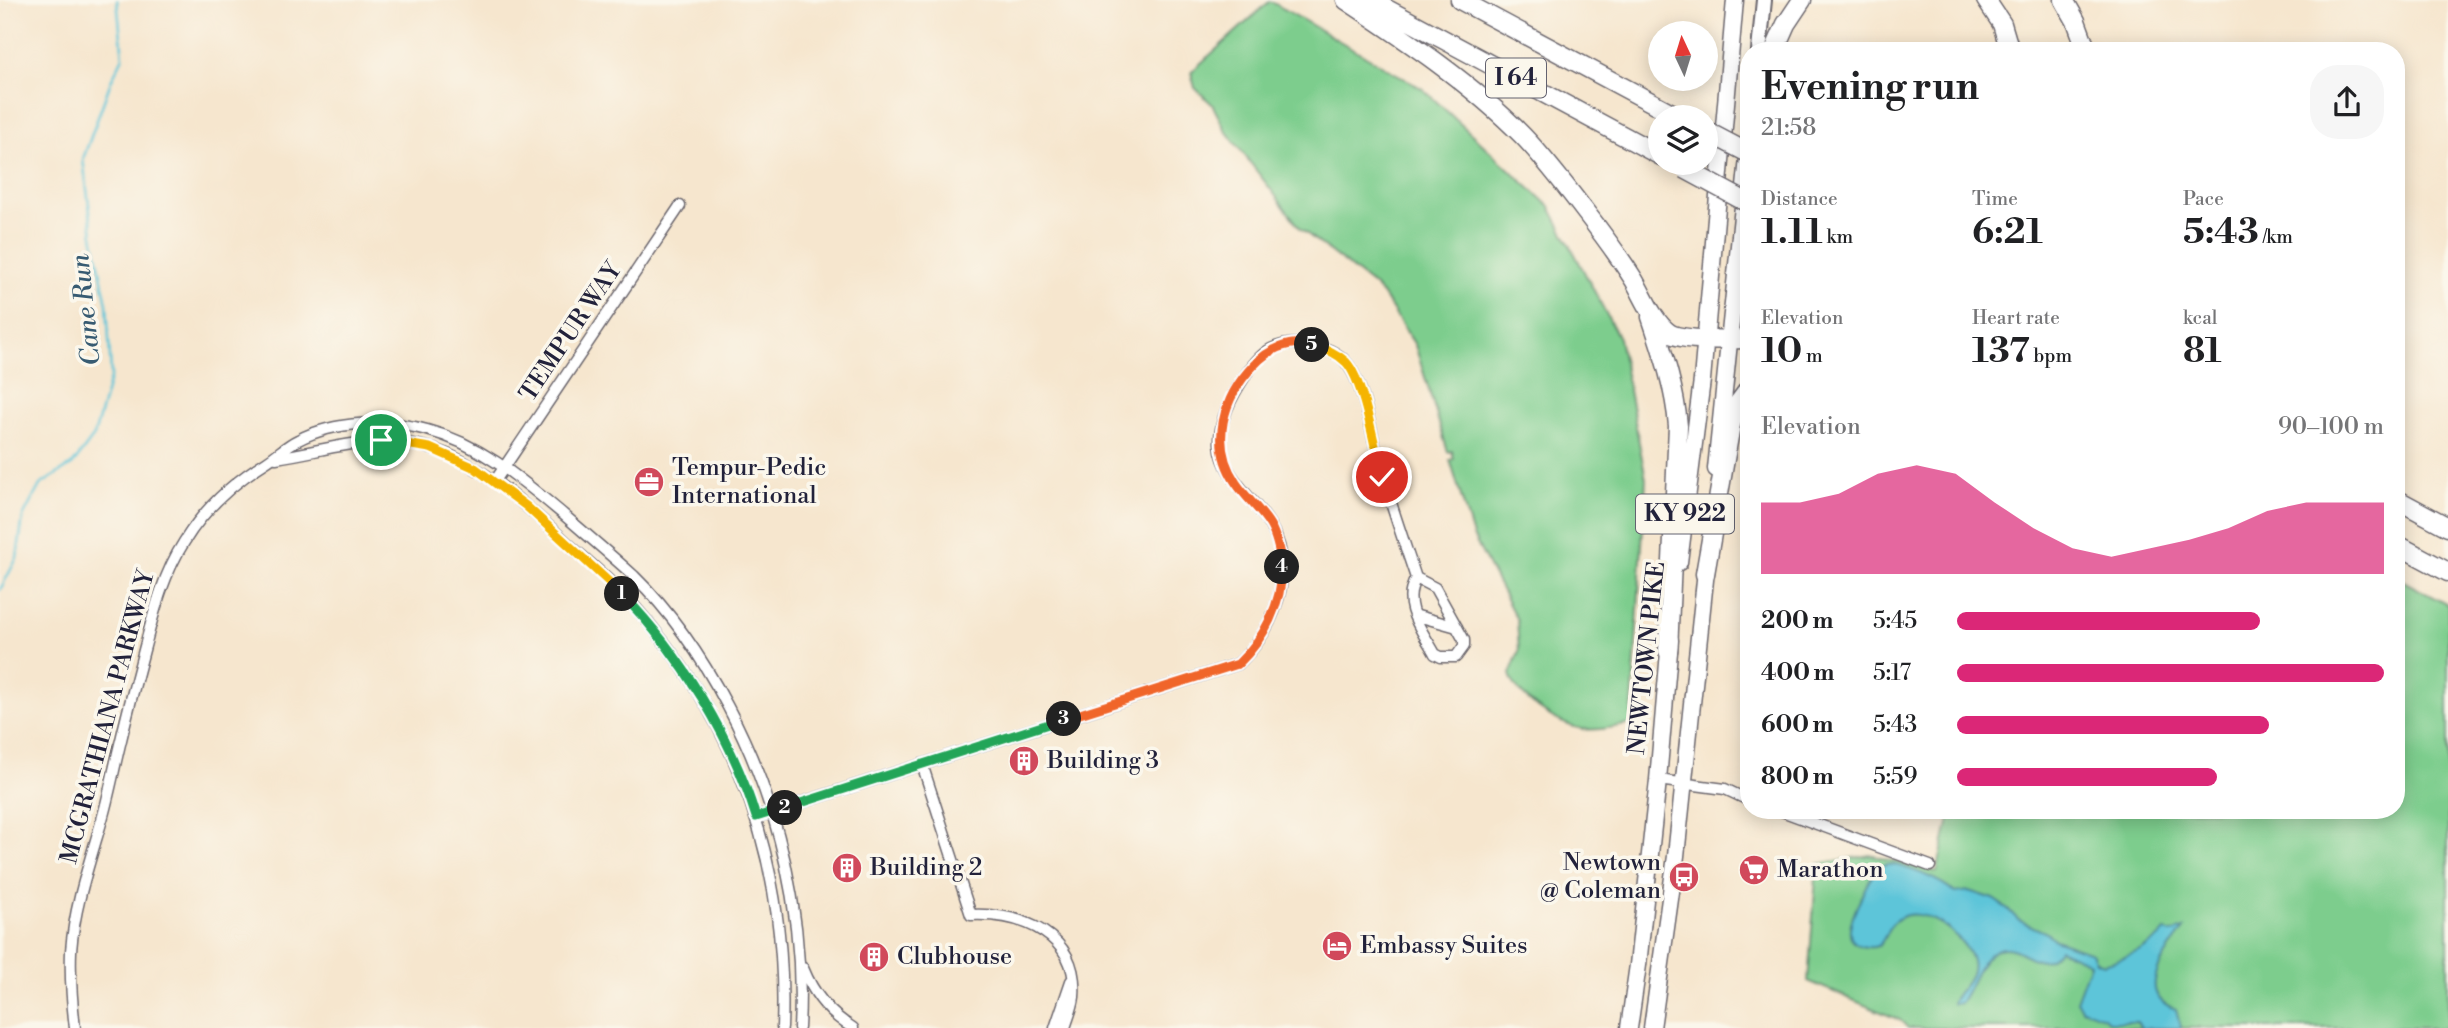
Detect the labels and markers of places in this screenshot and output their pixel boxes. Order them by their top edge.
pin: 5 [1294,328,1330,362]
pin [351,410,411,470]
pin [1352,447,1412,507]
place label: Tempur-Pedic International [672,453,827,511]
office icon: Tempur-Pedic International [632,465,666,499]
pin: 4 [1264,550,1300,584]
pin: 1 [604,576,640,612]
pin: 3 [1046,702,1082,736]
building icon: Building 3 [1007,744,1041,778]
place label: Building 3 [1046,746,1159,776]
pin: 2 [768,790,802,826]
place label: Newtown @ Coleman [1539,848,1661,906]
building icon: Building 2 [830,851,864,885]
place label: Building 2 [869,853,983,883]
supermarket icon: Marathon [1737,853,1771,887]
place label: Marathon [1777,855,1884,885]
bus stop icon: Newtown @ Coleman [1667,860,1701,894]
hotel icon: Embassy Suites [1320,929,1354,963]
place label: Embassy Suites [1360,931,1528,961]
building icon: Clubhouse [857,940,891,974]
place label: Clubhouse [897,942,1012,972]

